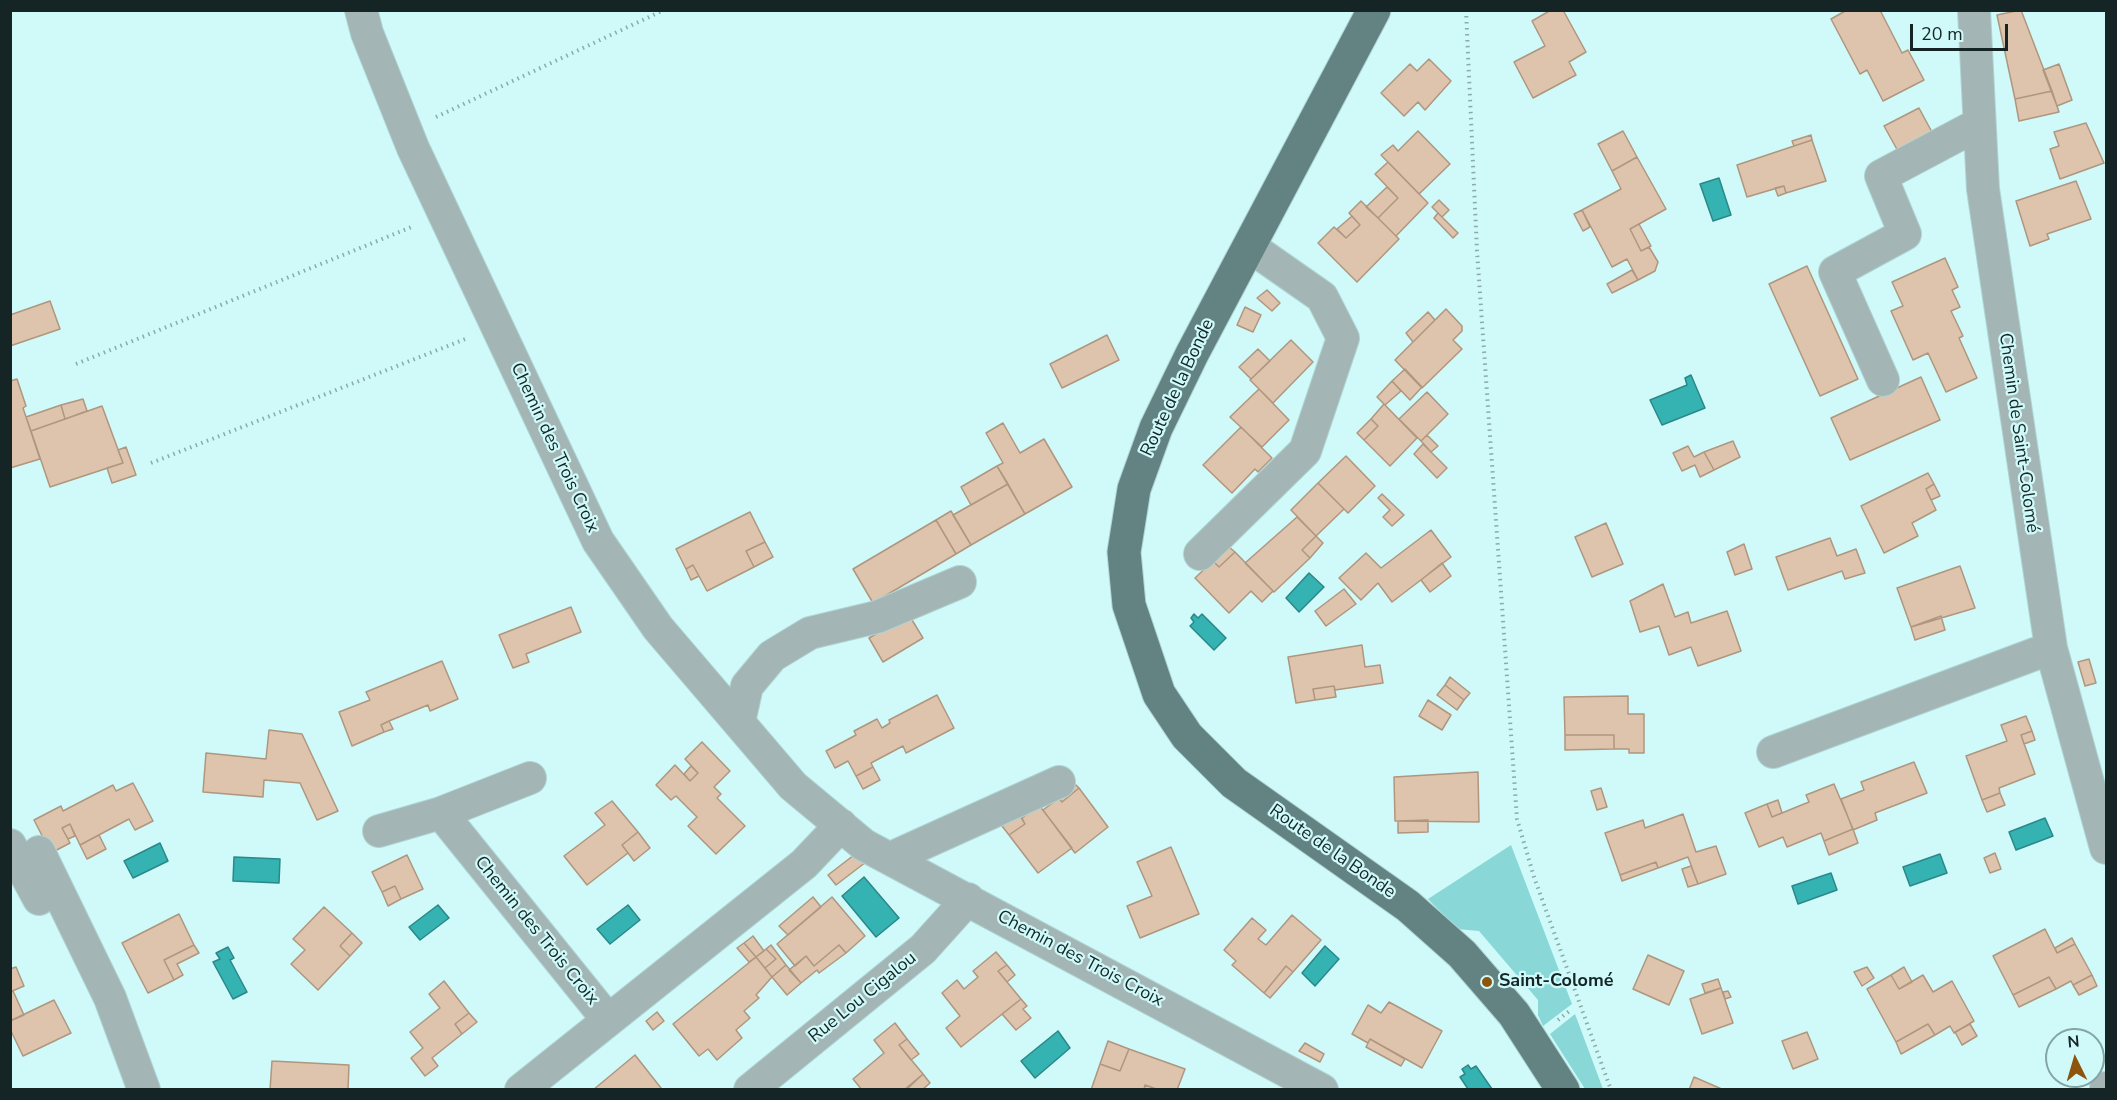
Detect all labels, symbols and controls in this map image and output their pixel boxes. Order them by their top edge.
scale bar [1913,12,2010,50]
text: 20 m [1921,22,1963,46]
street label: Route de la Bonde [1137,316,1219,460]
street label: Chemin de Saint-Colomé [1993,332,2043,534]
street label: Chemin des Trois Croix [505,360,603,536]
street label: Route de la Bonde [1265,800,1399,904]
street label: Chemin des Trois Croix [469,852,603,1010]
street label: Chemin des Trois Croix [993,906,1167,1012]
street label: Rue Lou Cigalou [805,948,921,1048]
place label: Saint-Colomé [1499,971,1613,993]
marker: Saint-Colomé [1480,975,1494,989]
north arrow [2045,1028,2105,1088]
text: N [2067,1031,2081,1054]

